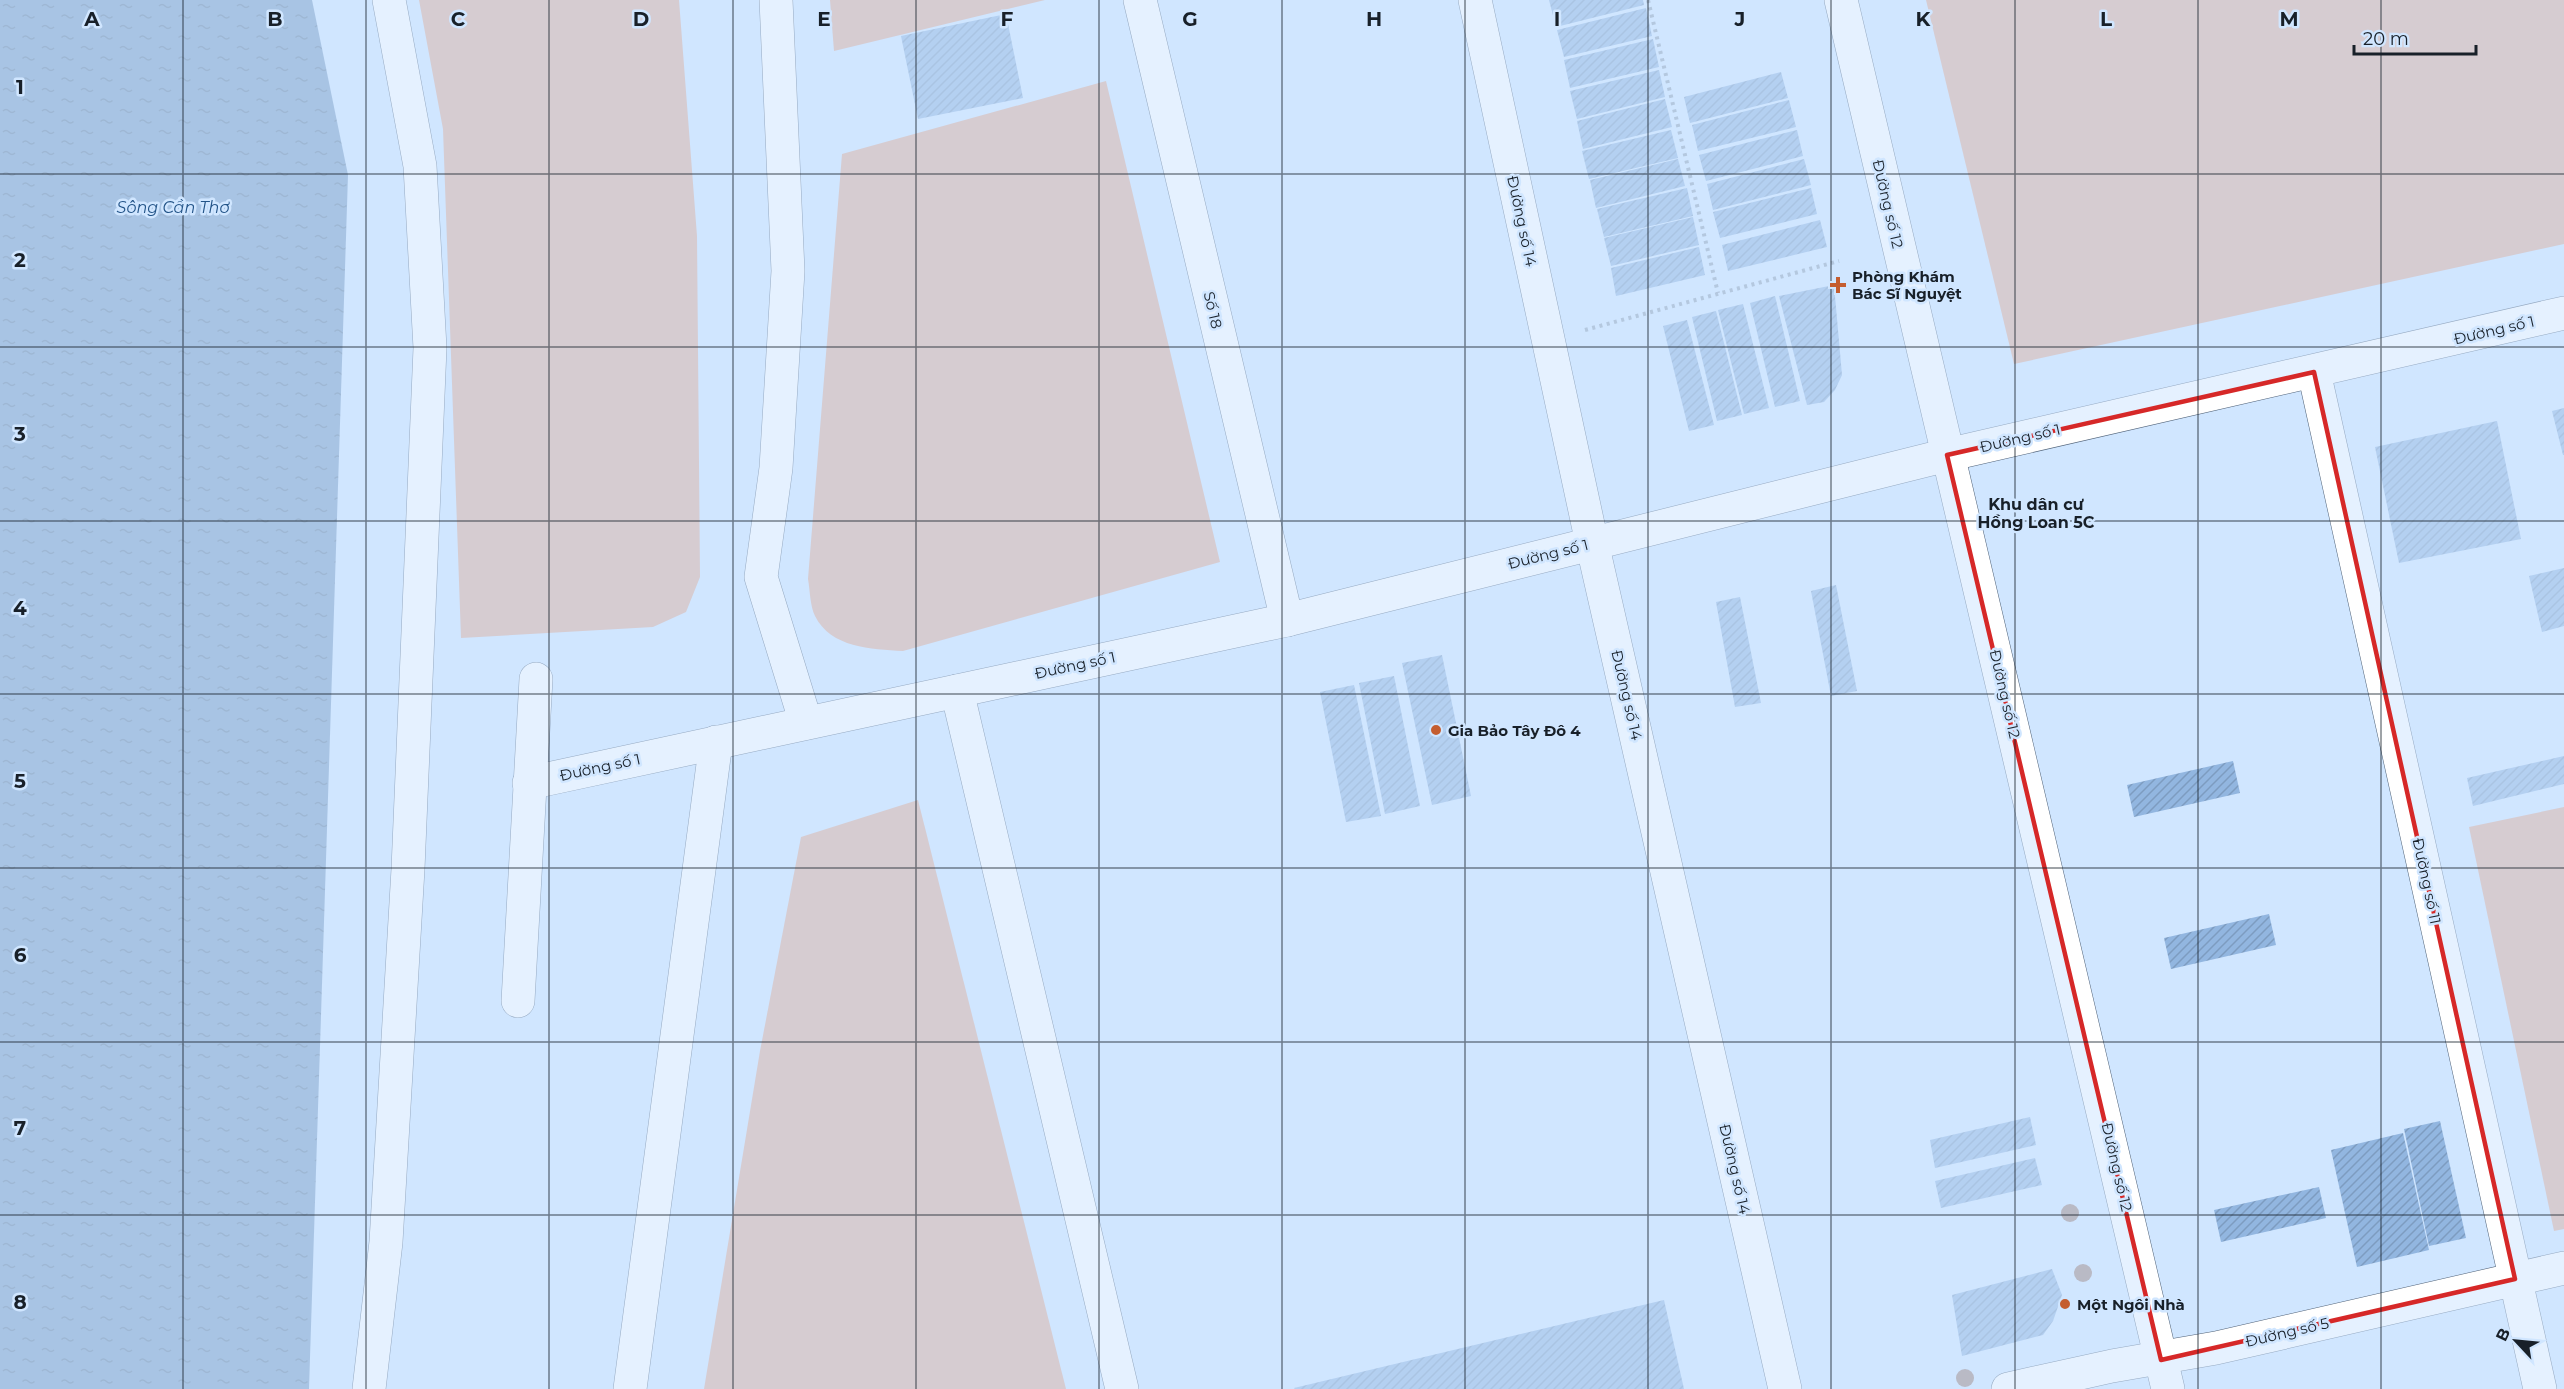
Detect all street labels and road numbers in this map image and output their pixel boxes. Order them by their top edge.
street label: Đường số 12 [1869,158,1907,250]
street label: Đường số 14 [1503,174,1541,268]
street label: Số 18 [1200,290,1226,330]
street label: Đường số 1 [2452,312,2536,348]
street label: Đường số 1 [1978,420,2062,456]
street label: Đường số 1 [1506,535,1590,573]
street label: Đường số 1 [1033,647,1117,683]
street label: Đường số 14 [1607,648,1647,742]
street label: Đường số 12 [1986,648,2024,740]
street label: Đường số 1 [558,749,642,785]
street label: Đường số 11 [2409,836,2445,926]
street label: Đường số 12 [2098,1121,2136,1213]
street label: Đường số 14 [1715,1122,1755,1216]
street label: Đường số 5 [2243,1313,2331,1351]

